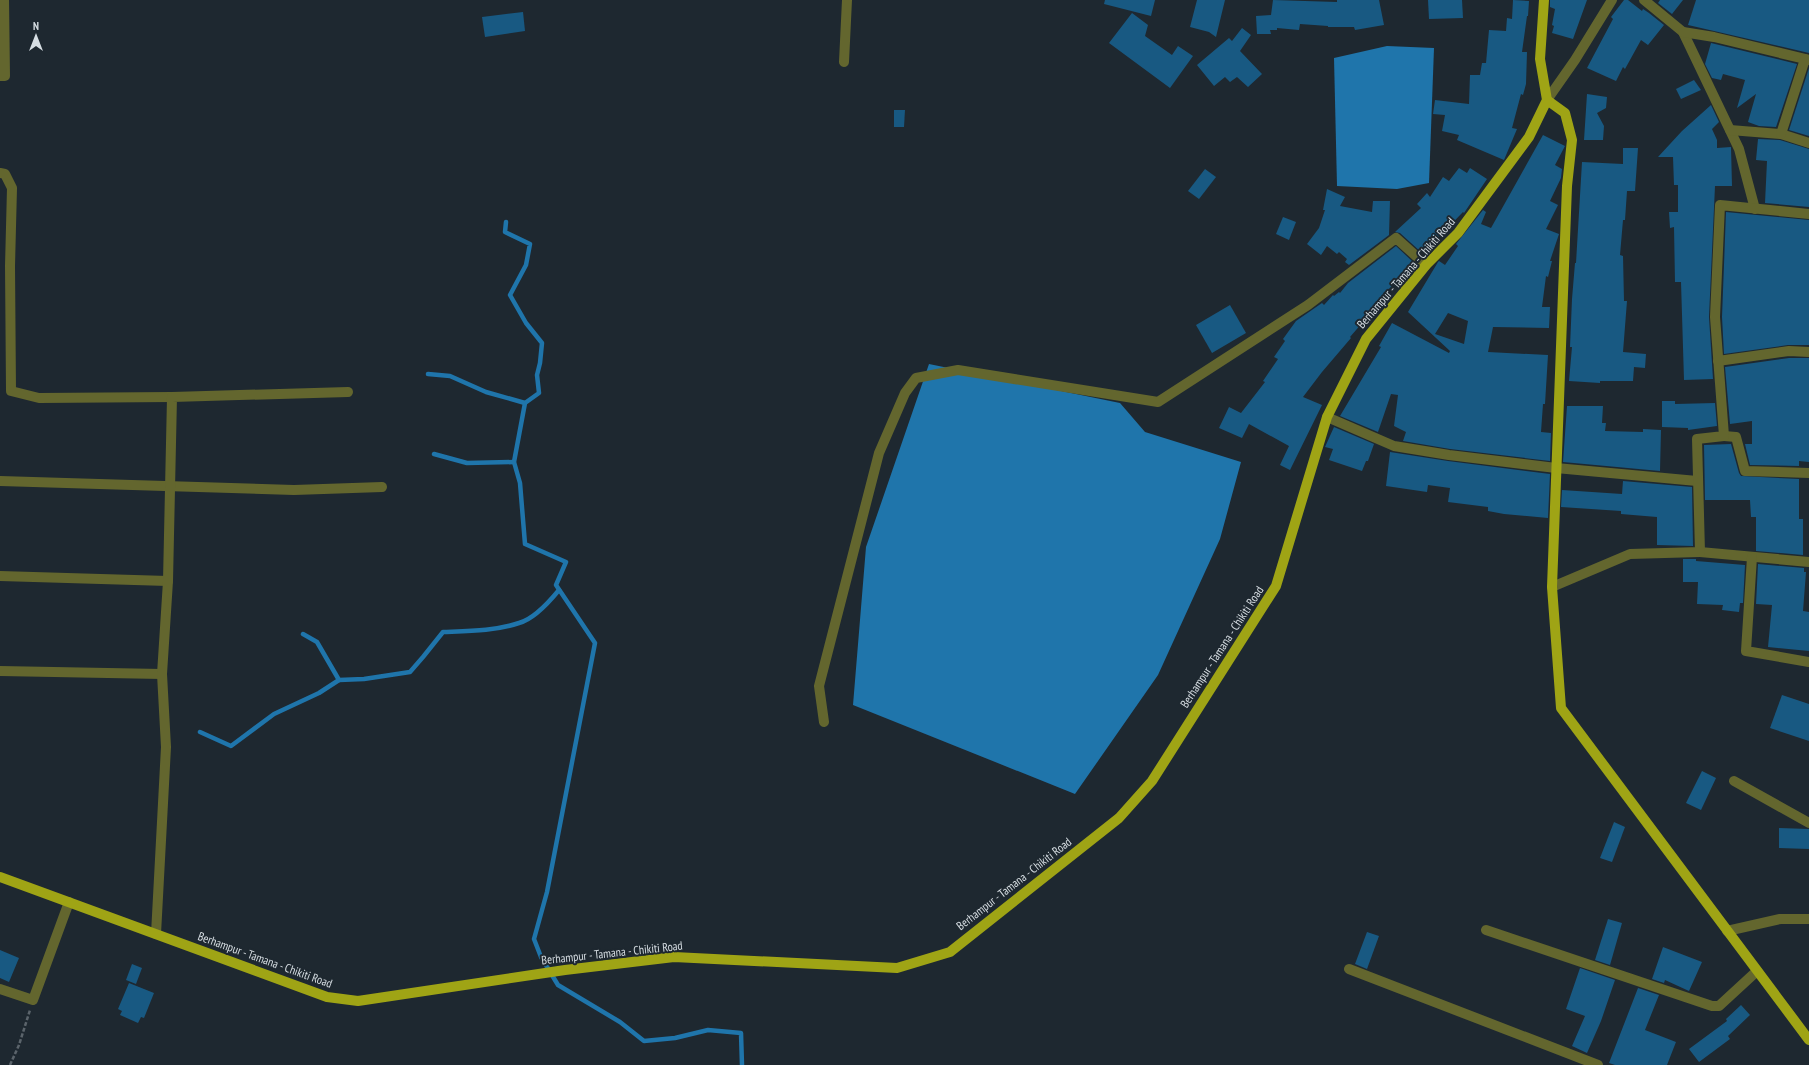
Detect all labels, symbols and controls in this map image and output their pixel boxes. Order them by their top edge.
north arrow [16,16,56,56]
text: N [33,19,39,33]
street label: Berhampur - Tamana - Chikiti Road [1353,214,1458,331]
street label: Berhampur - Tamana - Chikiti Road [1177,583,1267,710]
street label: Berhampur - Tamana - Chikiti Road [953,834,1074,933]
street label: Berhampur - Tamana - Chikiti Road [196,928,334,991]
street label: Berhampur - Tamana - Chikiti Road [541,938,683,967]

